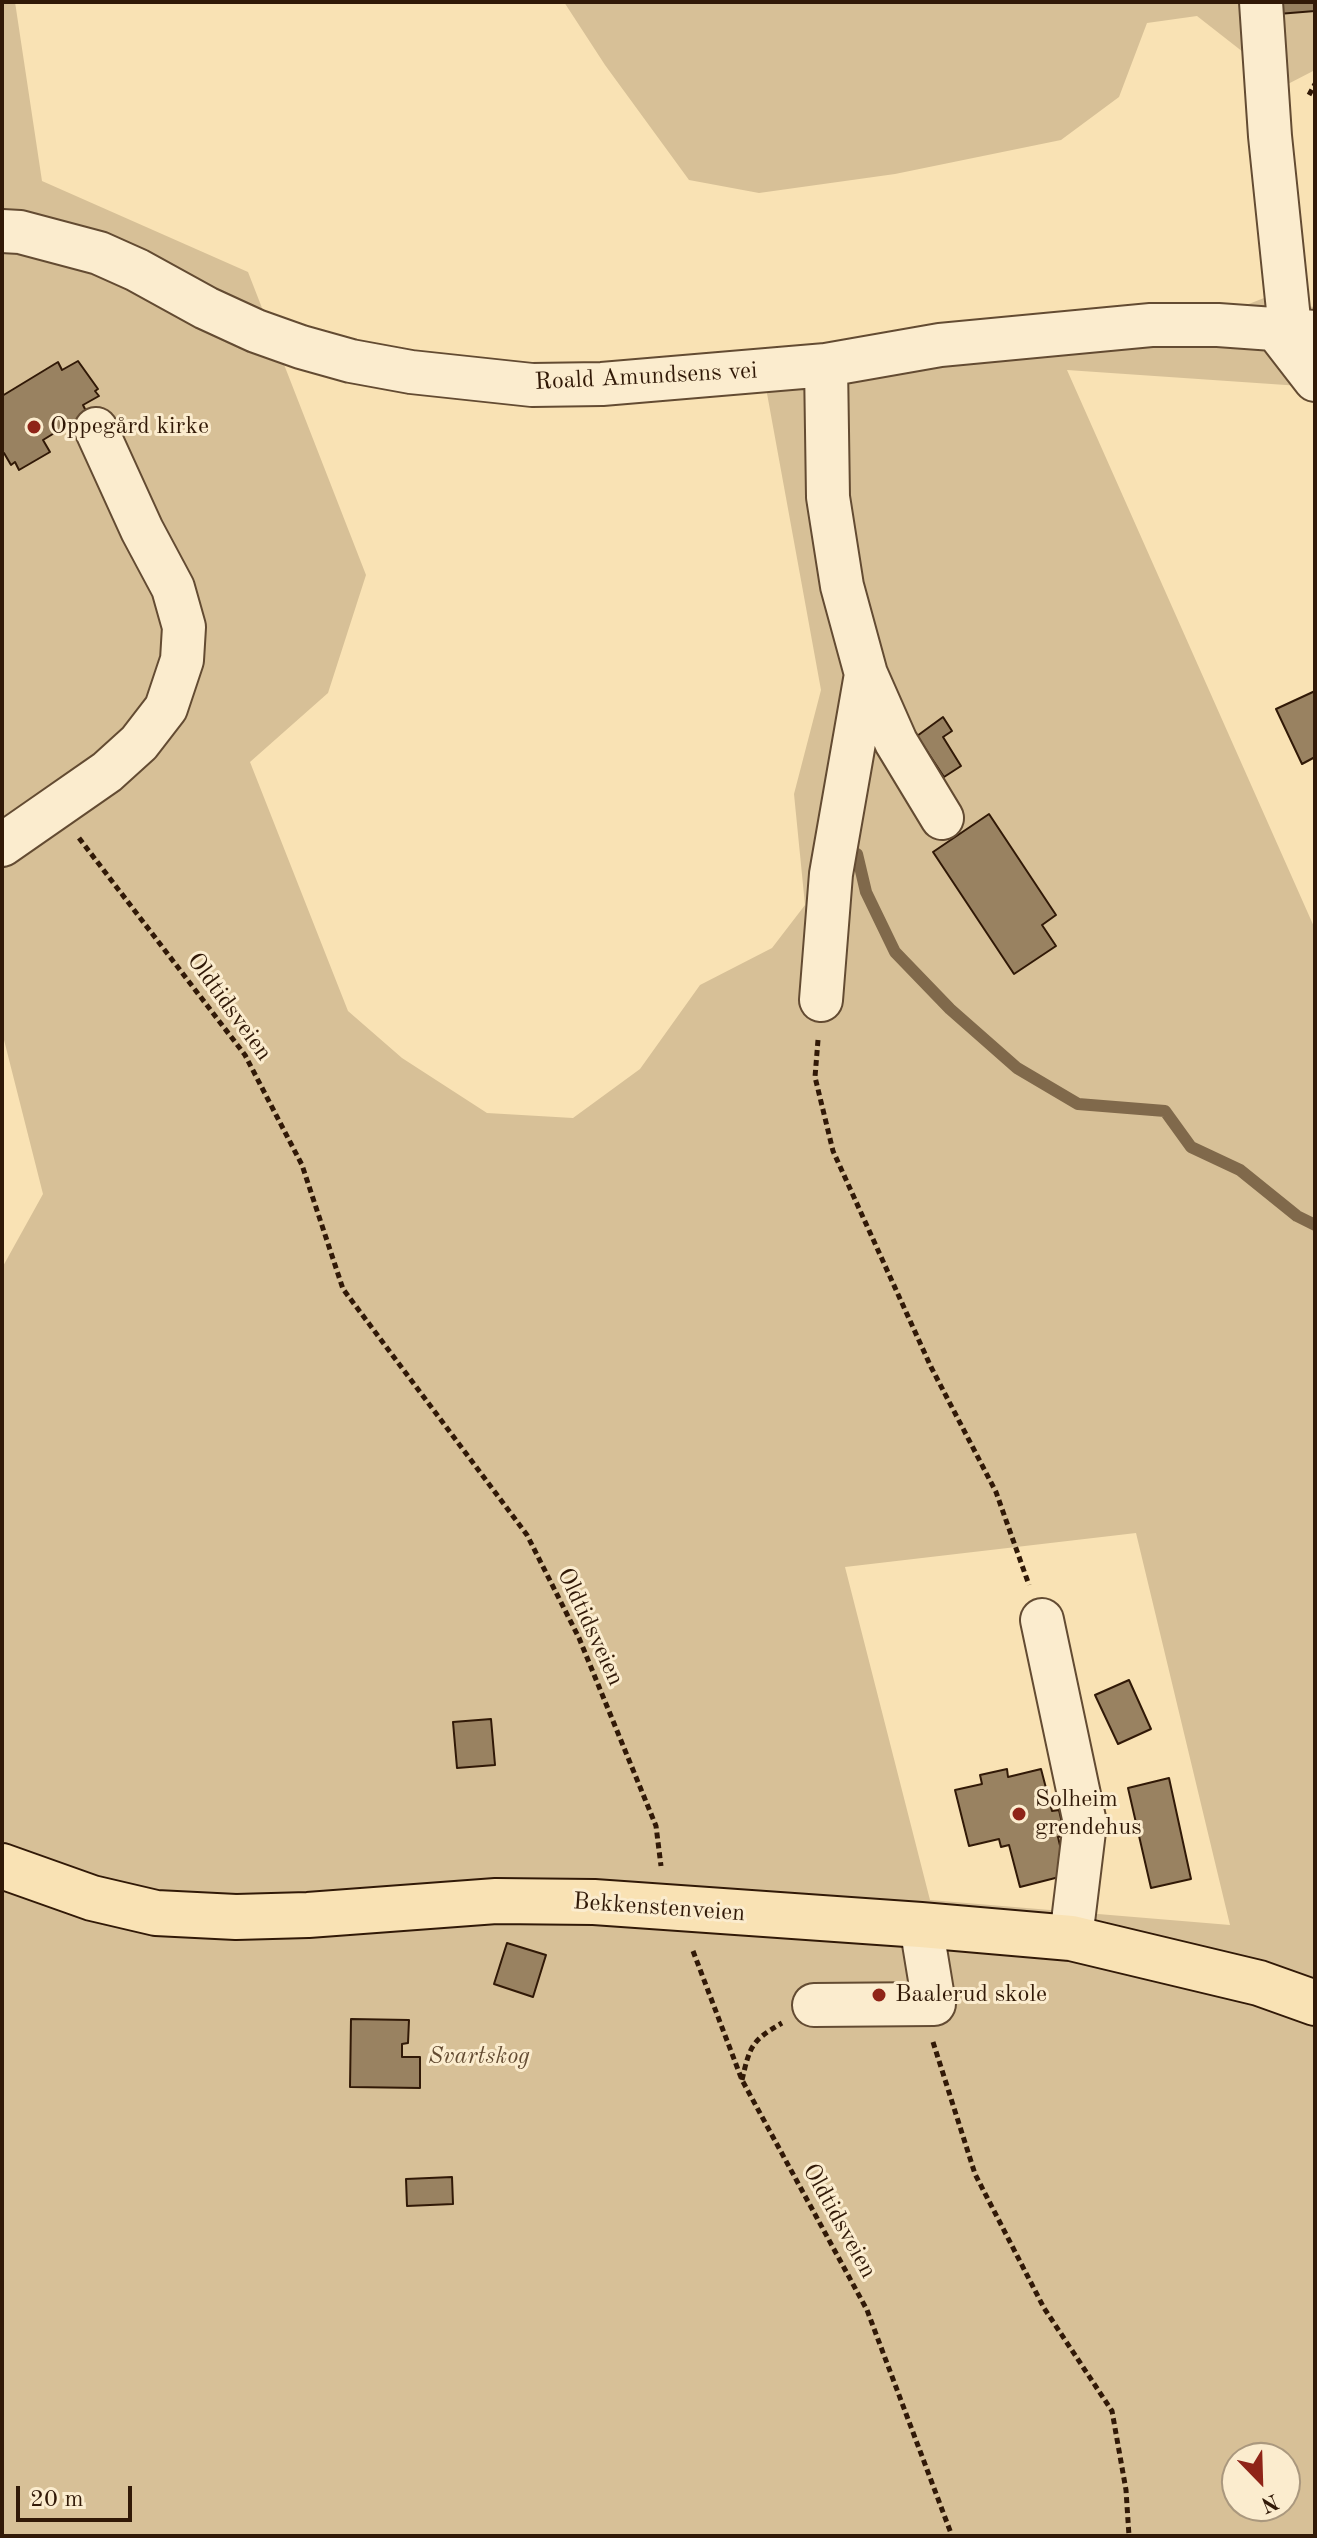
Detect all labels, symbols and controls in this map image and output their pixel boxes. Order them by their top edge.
street label: Roald Amundsens vei [534,357,758,397]
place label: Oppegård kirke [50,413,209,441]
marker: Oppegård kirke [25,418,43,436]
street label: Oldtidsveien [180,947,278,1067]
street label: Oldtidsveien [550,1563,630,1691]
place label: Solheim grendehus [1035,1786,1142,1842]
marker: Solheim grendehus [1010,1805,1028,1823]
street label: Bekkenstenveien [572,1888,746,1928]
place label: Baalerud skole [895,1981,1047,2009]
marker: Baalerud skole [870,1986,888,2004]
park label: Svartskog [428,2043,530,2071]
street label: Oldtidsveien [796,2159,882,2283]
north arrow [1221,2442,1301,2522]
scale bar [20,2470,136,2520]
text: 20 m [30,2488,84,2512]
text: N [1258,2489,1282,2516]

